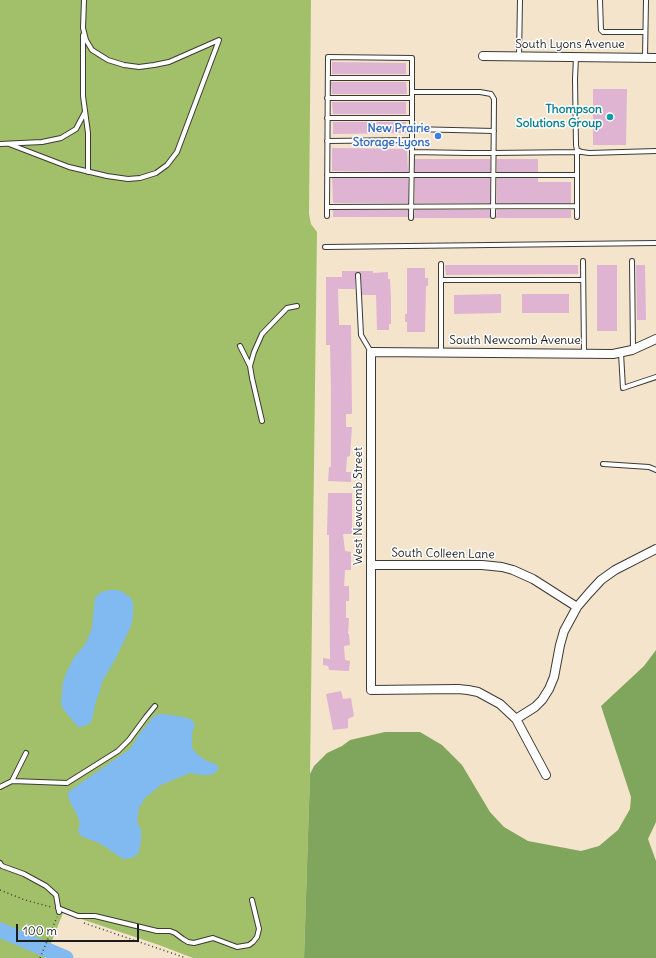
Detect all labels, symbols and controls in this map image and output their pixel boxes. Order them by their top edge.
street label: South Lyons Avenue [515,38,625,52]
place label: Thompson Solutions Group [516,103,602,131]
marker: Thompson Solutions Group [605,112,615,122]
place label: New Prairie Storage Lyons [353,122,430,150]
marker: New Prairie Storage Lyons [433,131,443,141]
street label: South Newcomb Avenue [449,334,581,348]
street label: West Newcomb Street [352,447,366,565]
street label: South Colleen Lane [391,546,495,562]
scale bar [18,916,141,942]
text: 100 m [23,923,57,938]

